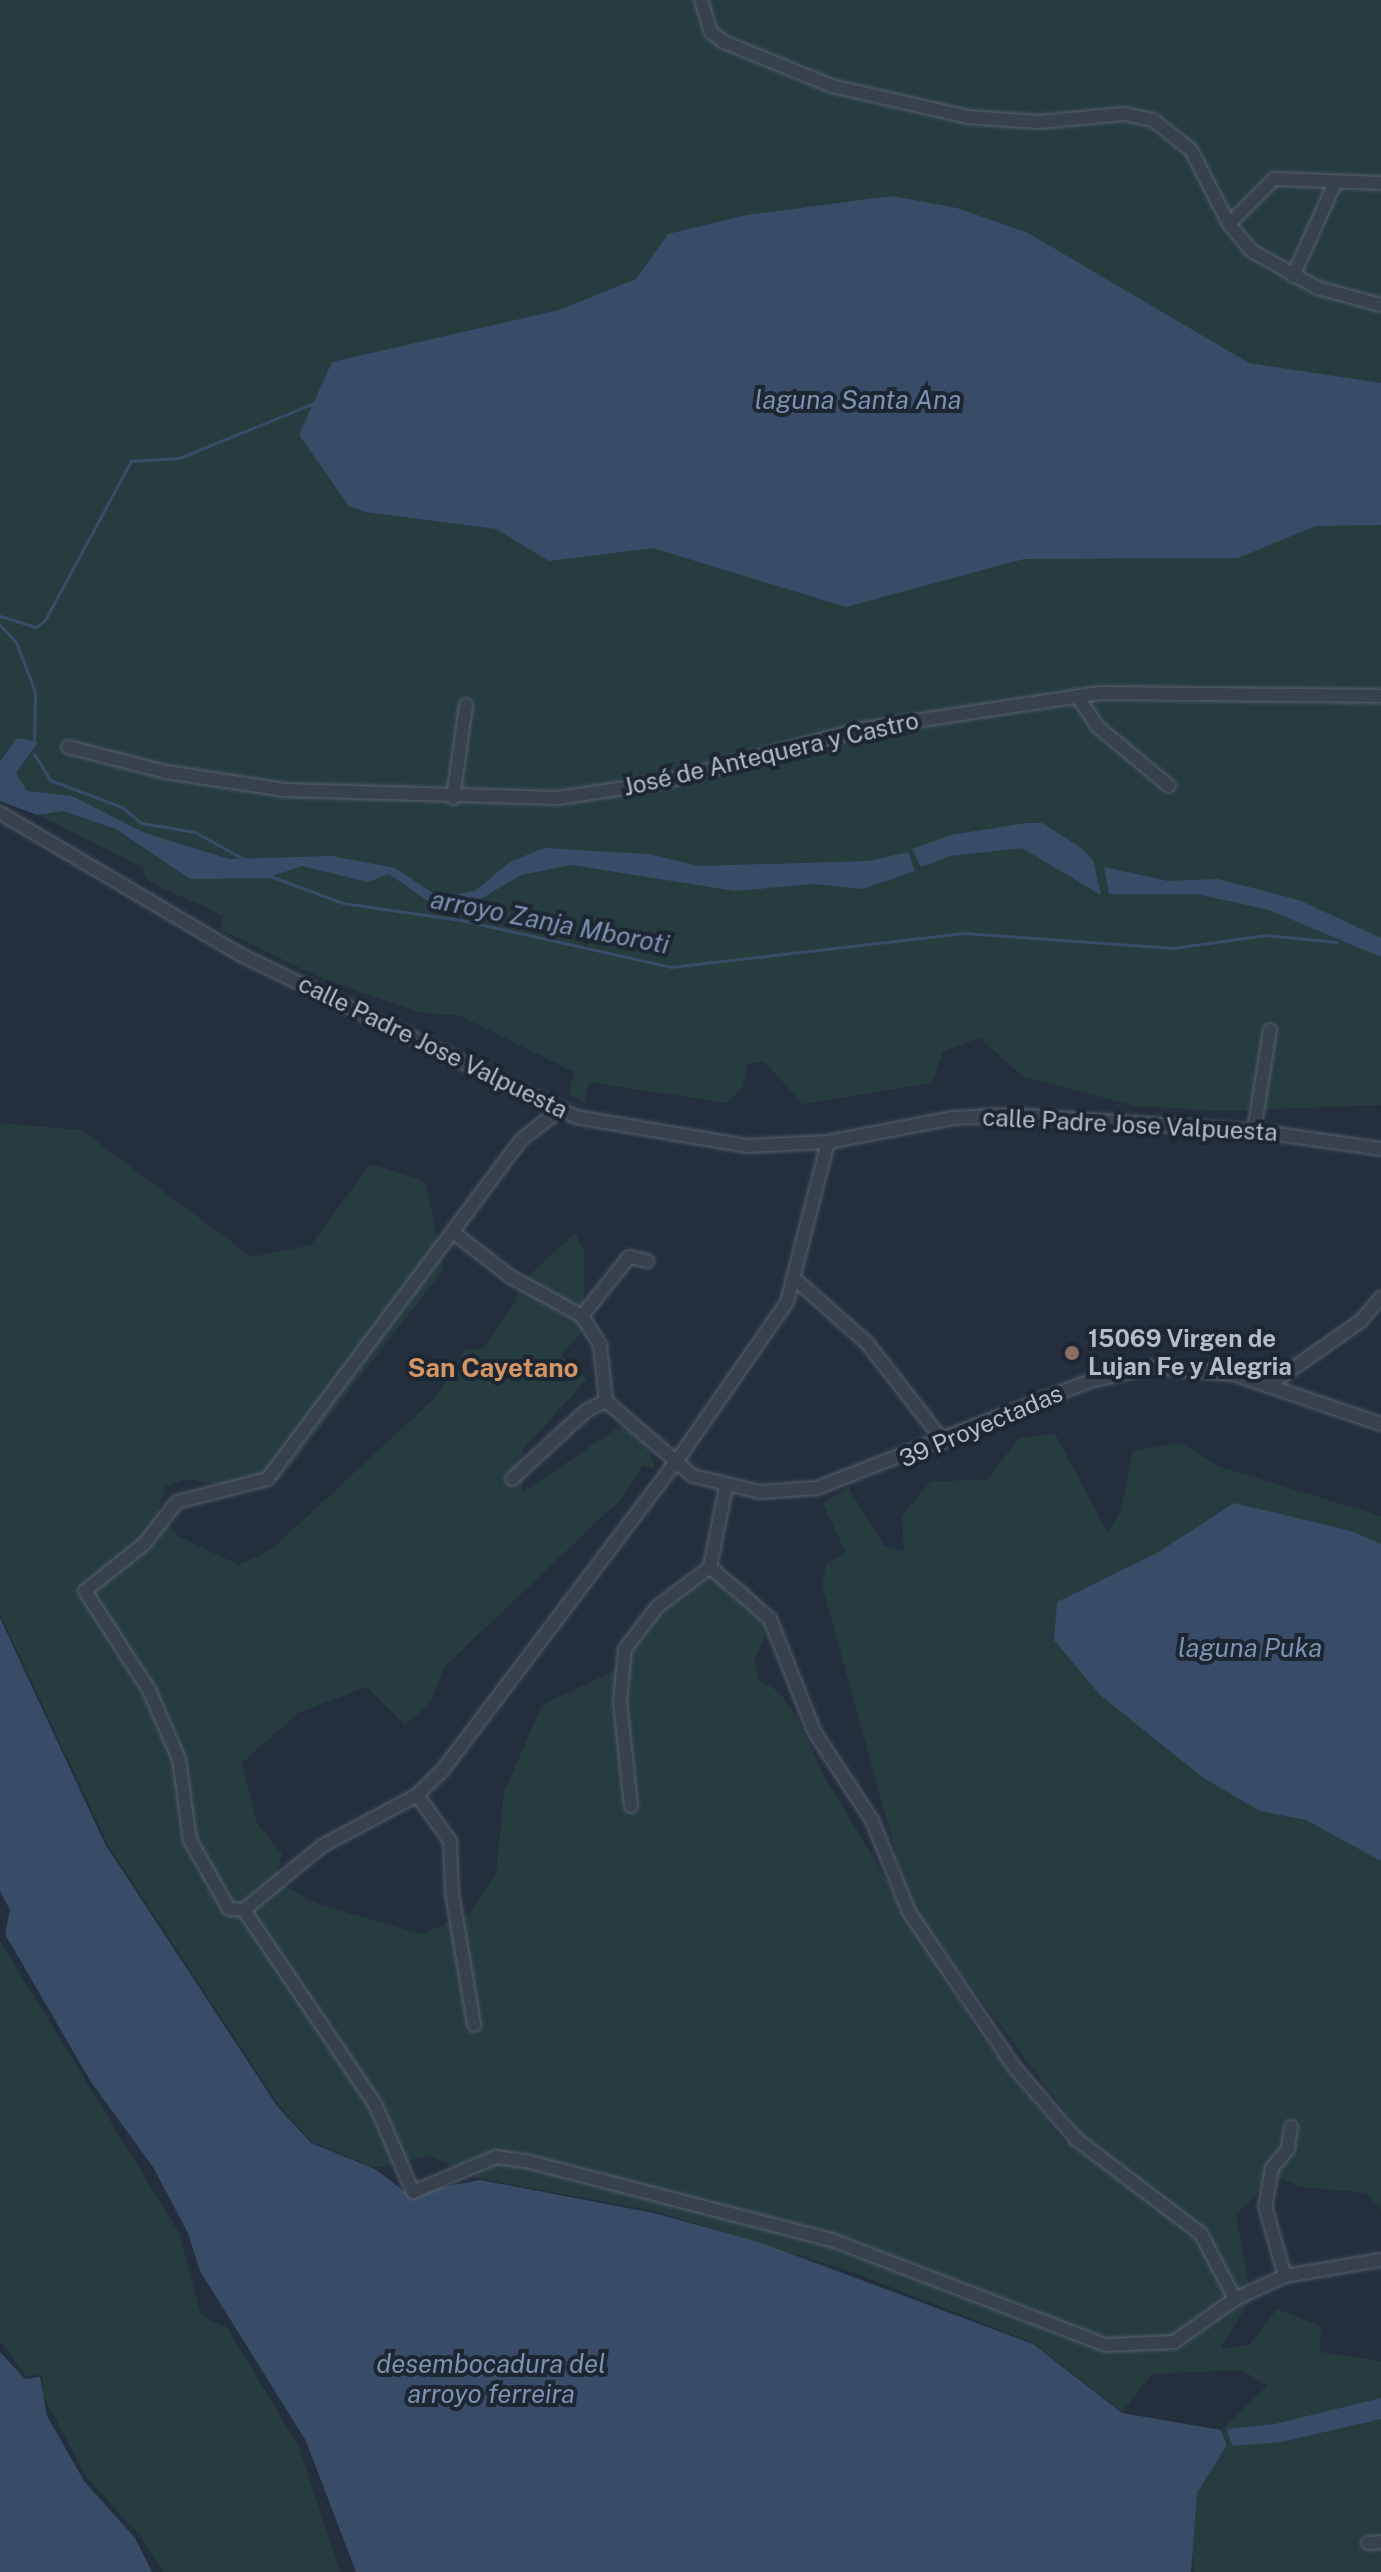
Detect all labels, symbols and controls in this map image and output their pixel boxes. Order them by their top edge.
water label: laguna Santa Ana [755,384,961,416]
street label: José de Antequera y Castro [620,706,922,802]
water label: arroyo Zanja Mboroti [428,884,672,960]
street label: calle Padre Jose Valpuesta [293,969,573,1125]
street label: calle Padre Jose Valpuesta [981,1103,1279,1147]
place label: 15069 Virgen de Lujan Fe y Alegria [1088,1325,1292,1381]
marker: 15069 Virgen de Lujan Fe y Alegria [1063,1344,1081,1362]
district label: San Cayetano [407,1352,579,1384]
street label: 39 Proyectadas [895,1379,1067,1473]
water label: laguna Puka [1178,1632,1322,1664]
water label: desembocadura del arroyo ferreira [376,2348,606,2410]

